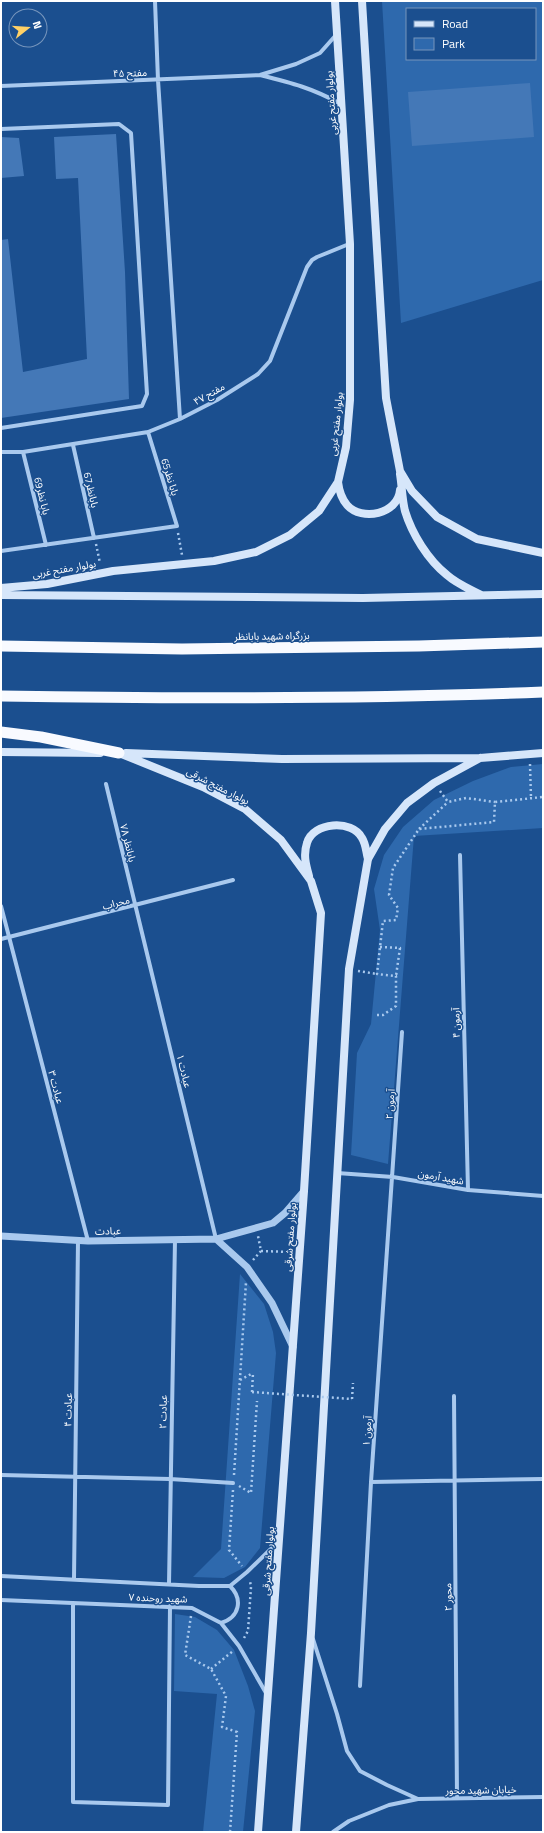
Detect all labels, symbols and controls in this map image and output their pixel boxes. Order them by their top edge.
north arrow [8,8,48,48]
legend [406,8,536,60]
text: Road [442,14,468,33]
text: N [29,19,46,31]
text: Park [442,34,465,53]
street label: مفتح ۴۵ [113,65,147,81]
street label: بولوار مفتح غربی [321,70,341,136]
street label: مفتح ۴۷ [190,379,228,409]
street label: بولوار مفتح غربی [325,391,347,457]
street label: بابا نظر65 [157,456,183,498]
street label: بابانظر67 [80,471,102,510]
street label: بابا نظر69 [30,476,54,517]
street label: بولوار مفتح غربی [31,556,97,582]
street label: بزرگراه شهید بابانظر [233,628,310,644]
street label: بولوار مفتح شرقی [184,764,252,808]
street label: بابانظر ۷۸ [116,822,140,864]
street label: محراب [101,892,131,914]
street label: آرمون ۴ [448,1007,464,1038]
street label: عبادت ۱ [173,1053,195,1089]
street label: عبادت ۳ [44,1069,68,1105]
street label: آرمون ۲ [381,1087,399,1120]
street label: شهید آرمون [417,1166,465,1188]
street label: بولوار مفتح شرقی [280,1202,300,1272]
street label: عبادت [95,1223,121,1239]
street label: عبادت ۴ [60,1393,76,1427]
street label: عبادت ۲ [155,1395,171,1429]
street label: آرمون ۱ [358,1414,376,1447]
street label: بولوار مفتح شرقی [258,1526,278,1596]
street label: محور ۲ [440,1583,456,1611]
street label: شهید روحنده ۷ [128,1589,188,1607]
street label: خیابان شهید محور [444,1782,517,1798]

